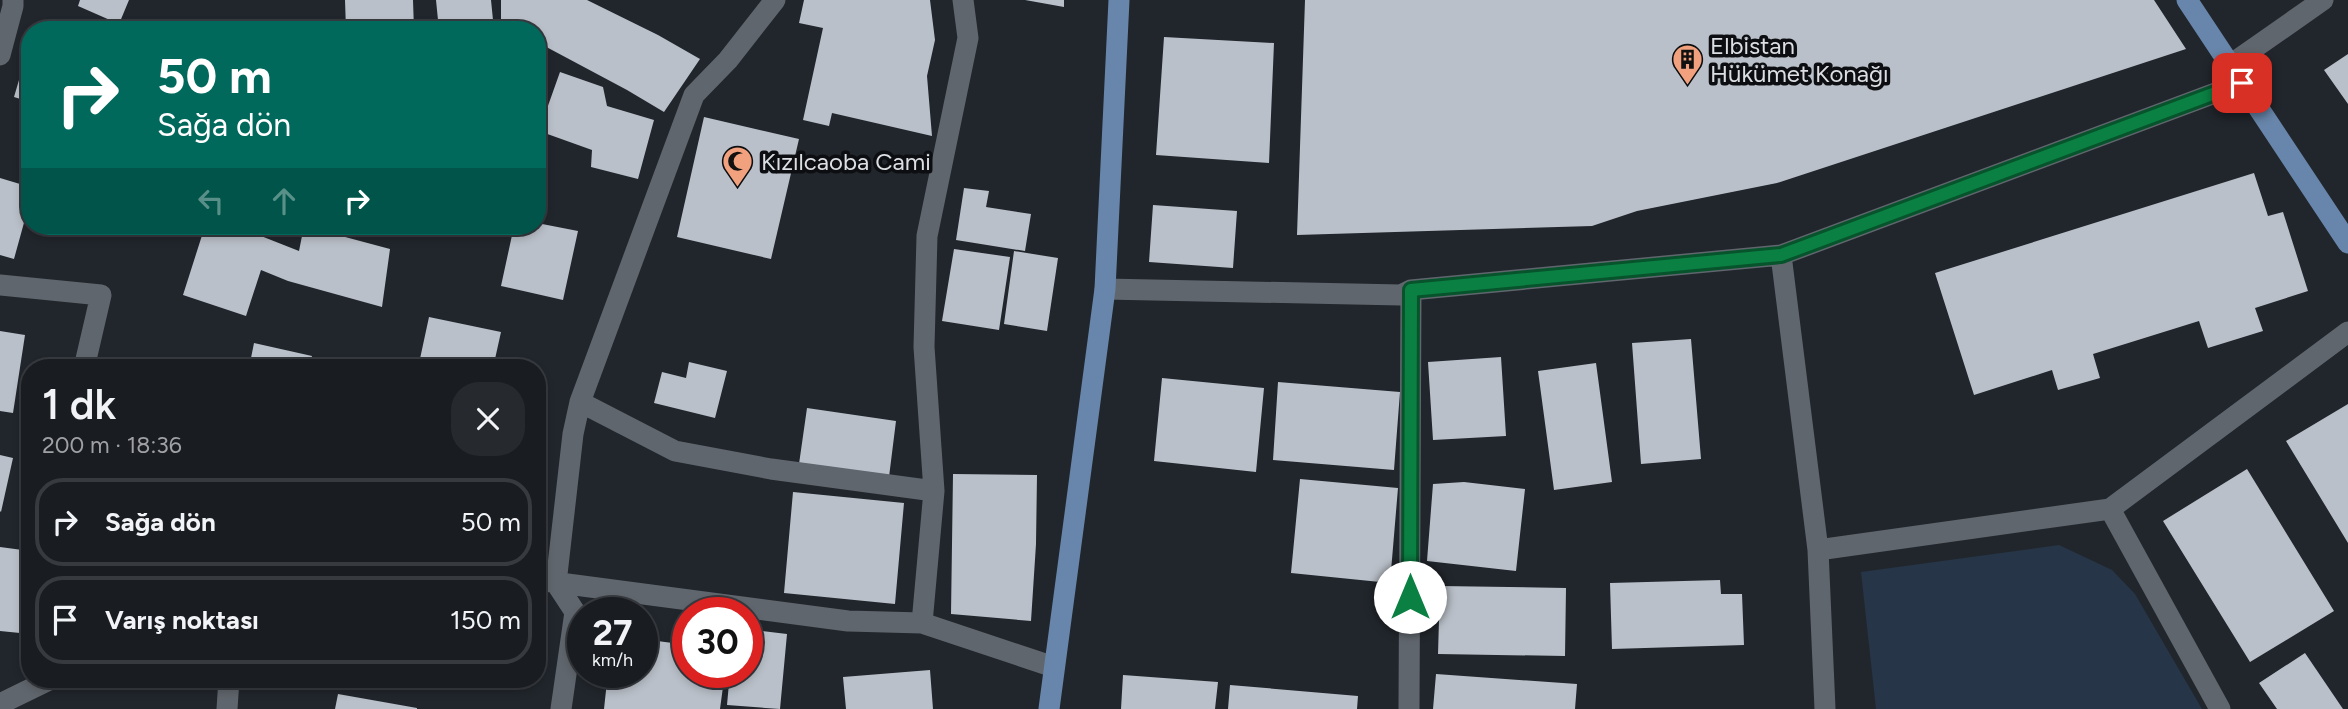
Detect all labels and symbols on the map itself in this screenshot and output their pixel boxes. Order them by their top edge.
place label: Elbistan Hükümet Konağı [1710,31,1889,88]
building icon: Elbistan Hükümet Konağı [1670,42,1704,86]
pin [2212,53,2272,113]
mosque icon: Kızılcaoba Cami [721,144,755,188]
place label: Kızılcaoba Cami [761,147,931,176]
position arrow [1373,560,1447,634]
speed limit sign: 30 [672,597,763,688]

